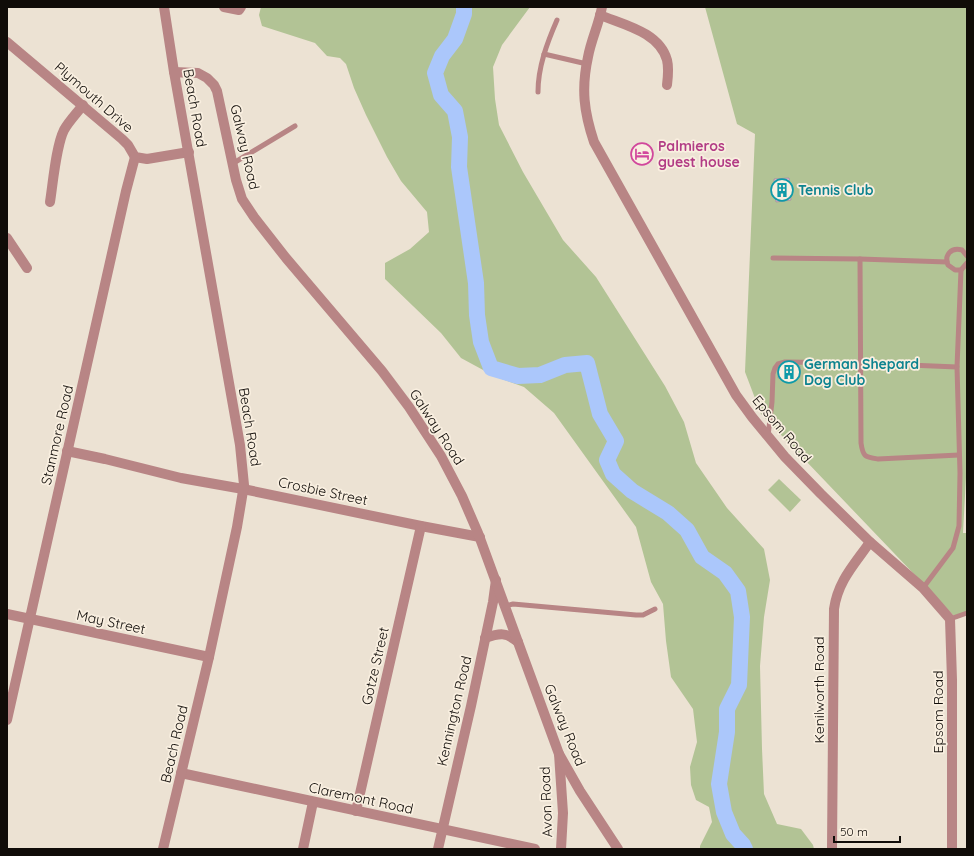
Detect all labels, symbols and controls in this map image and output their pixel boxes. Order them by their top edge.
street label: Plymouth Drive [51,58,137,136]
street label: Beach Road [179,67,211,149]
street label: Galway Road [226,103,264,191]
place label: Palmieros guest house [658,137,740,171]
hotel icon: Palmieros guest house [629,141,655,167]
building icon: Tennis Club [769,177,795,203]
place label: Tennis Club [798,181,874,199]
place label: German Shepard Dog Club [804,355,919,389]
building icon: German Shepard Dog Club [776,359,802,385]
street label: Stanmore Road [37,383,77,487]
street label: Beach Road [235,386,265,468]
street label: Galway Road [406,386,468,468]
street label: Epsom Road [748,392,816,466]
street label: Crosbie Street [277,473,369,509]
street label: May Street [75,606,147,638]
street label: Gotze Street [357,625,393,707]
street label: Kenilworth Road [810,637,828,743]
street label: Kennington Road [433,654,475,768]
street label: Epsom Road [929,671,947,753]
street label: Galway Road [540,681,590,769]
street label: Beach Road [156,703,192,785]
street label: Avon Road [536,766,556,838]
street label: Claremont Road [307,778,415,818]
scale bar [834,818,900,844]
text: 50 m [840,824,868,839]

